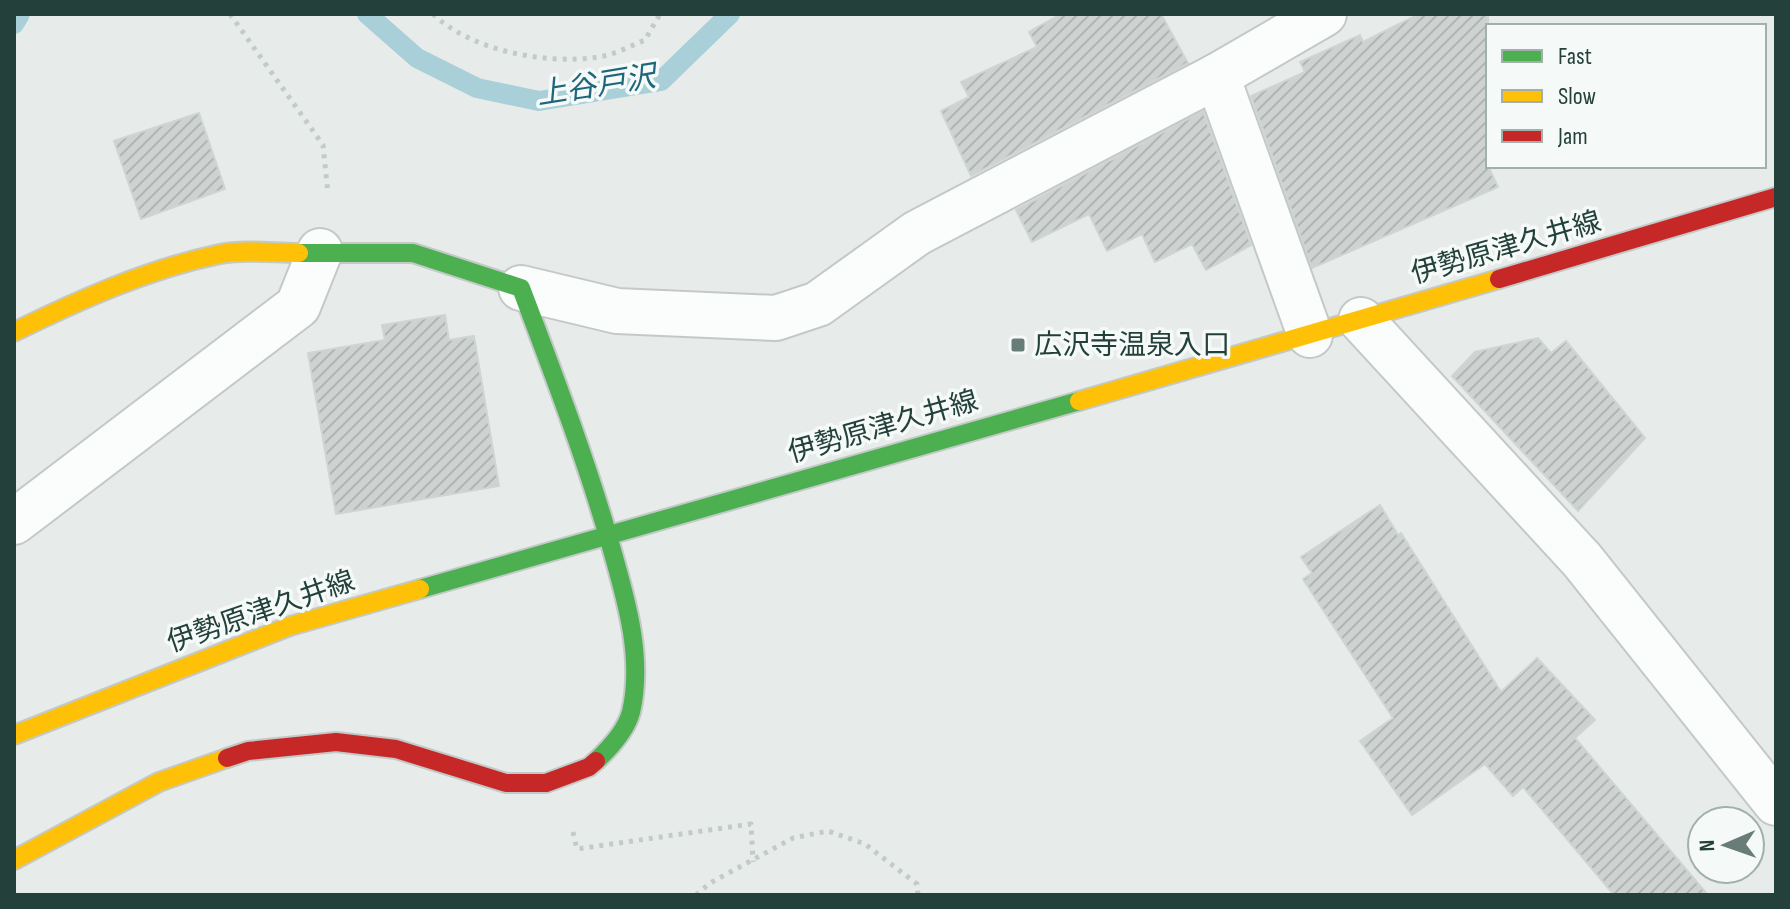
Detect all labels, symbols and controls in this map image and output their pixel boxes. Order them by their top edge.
legend [1486,24,1766,168]
text: Fast [1558,42,1592,71]
water label: 上谷戸沢 [534,58,662,113]
text: Slow [1558,82,1596,111]
text: Jam [1557,122,1588,151]
street label: 伊勢原津久井線 [1407,205,1605,291]
place label: 広沢寺温泉入口 [1034,329,1230,362]
marker: 広沢寺温泉入口 [1009,336,1027,354]
street label: 伊勢原津久井線 [784,384,982,470]
street label: 伊勢原津久井線 [163,564,359,660]
north arrow [1686,805,1766,885]
text: N [1694,839,1721,852]

